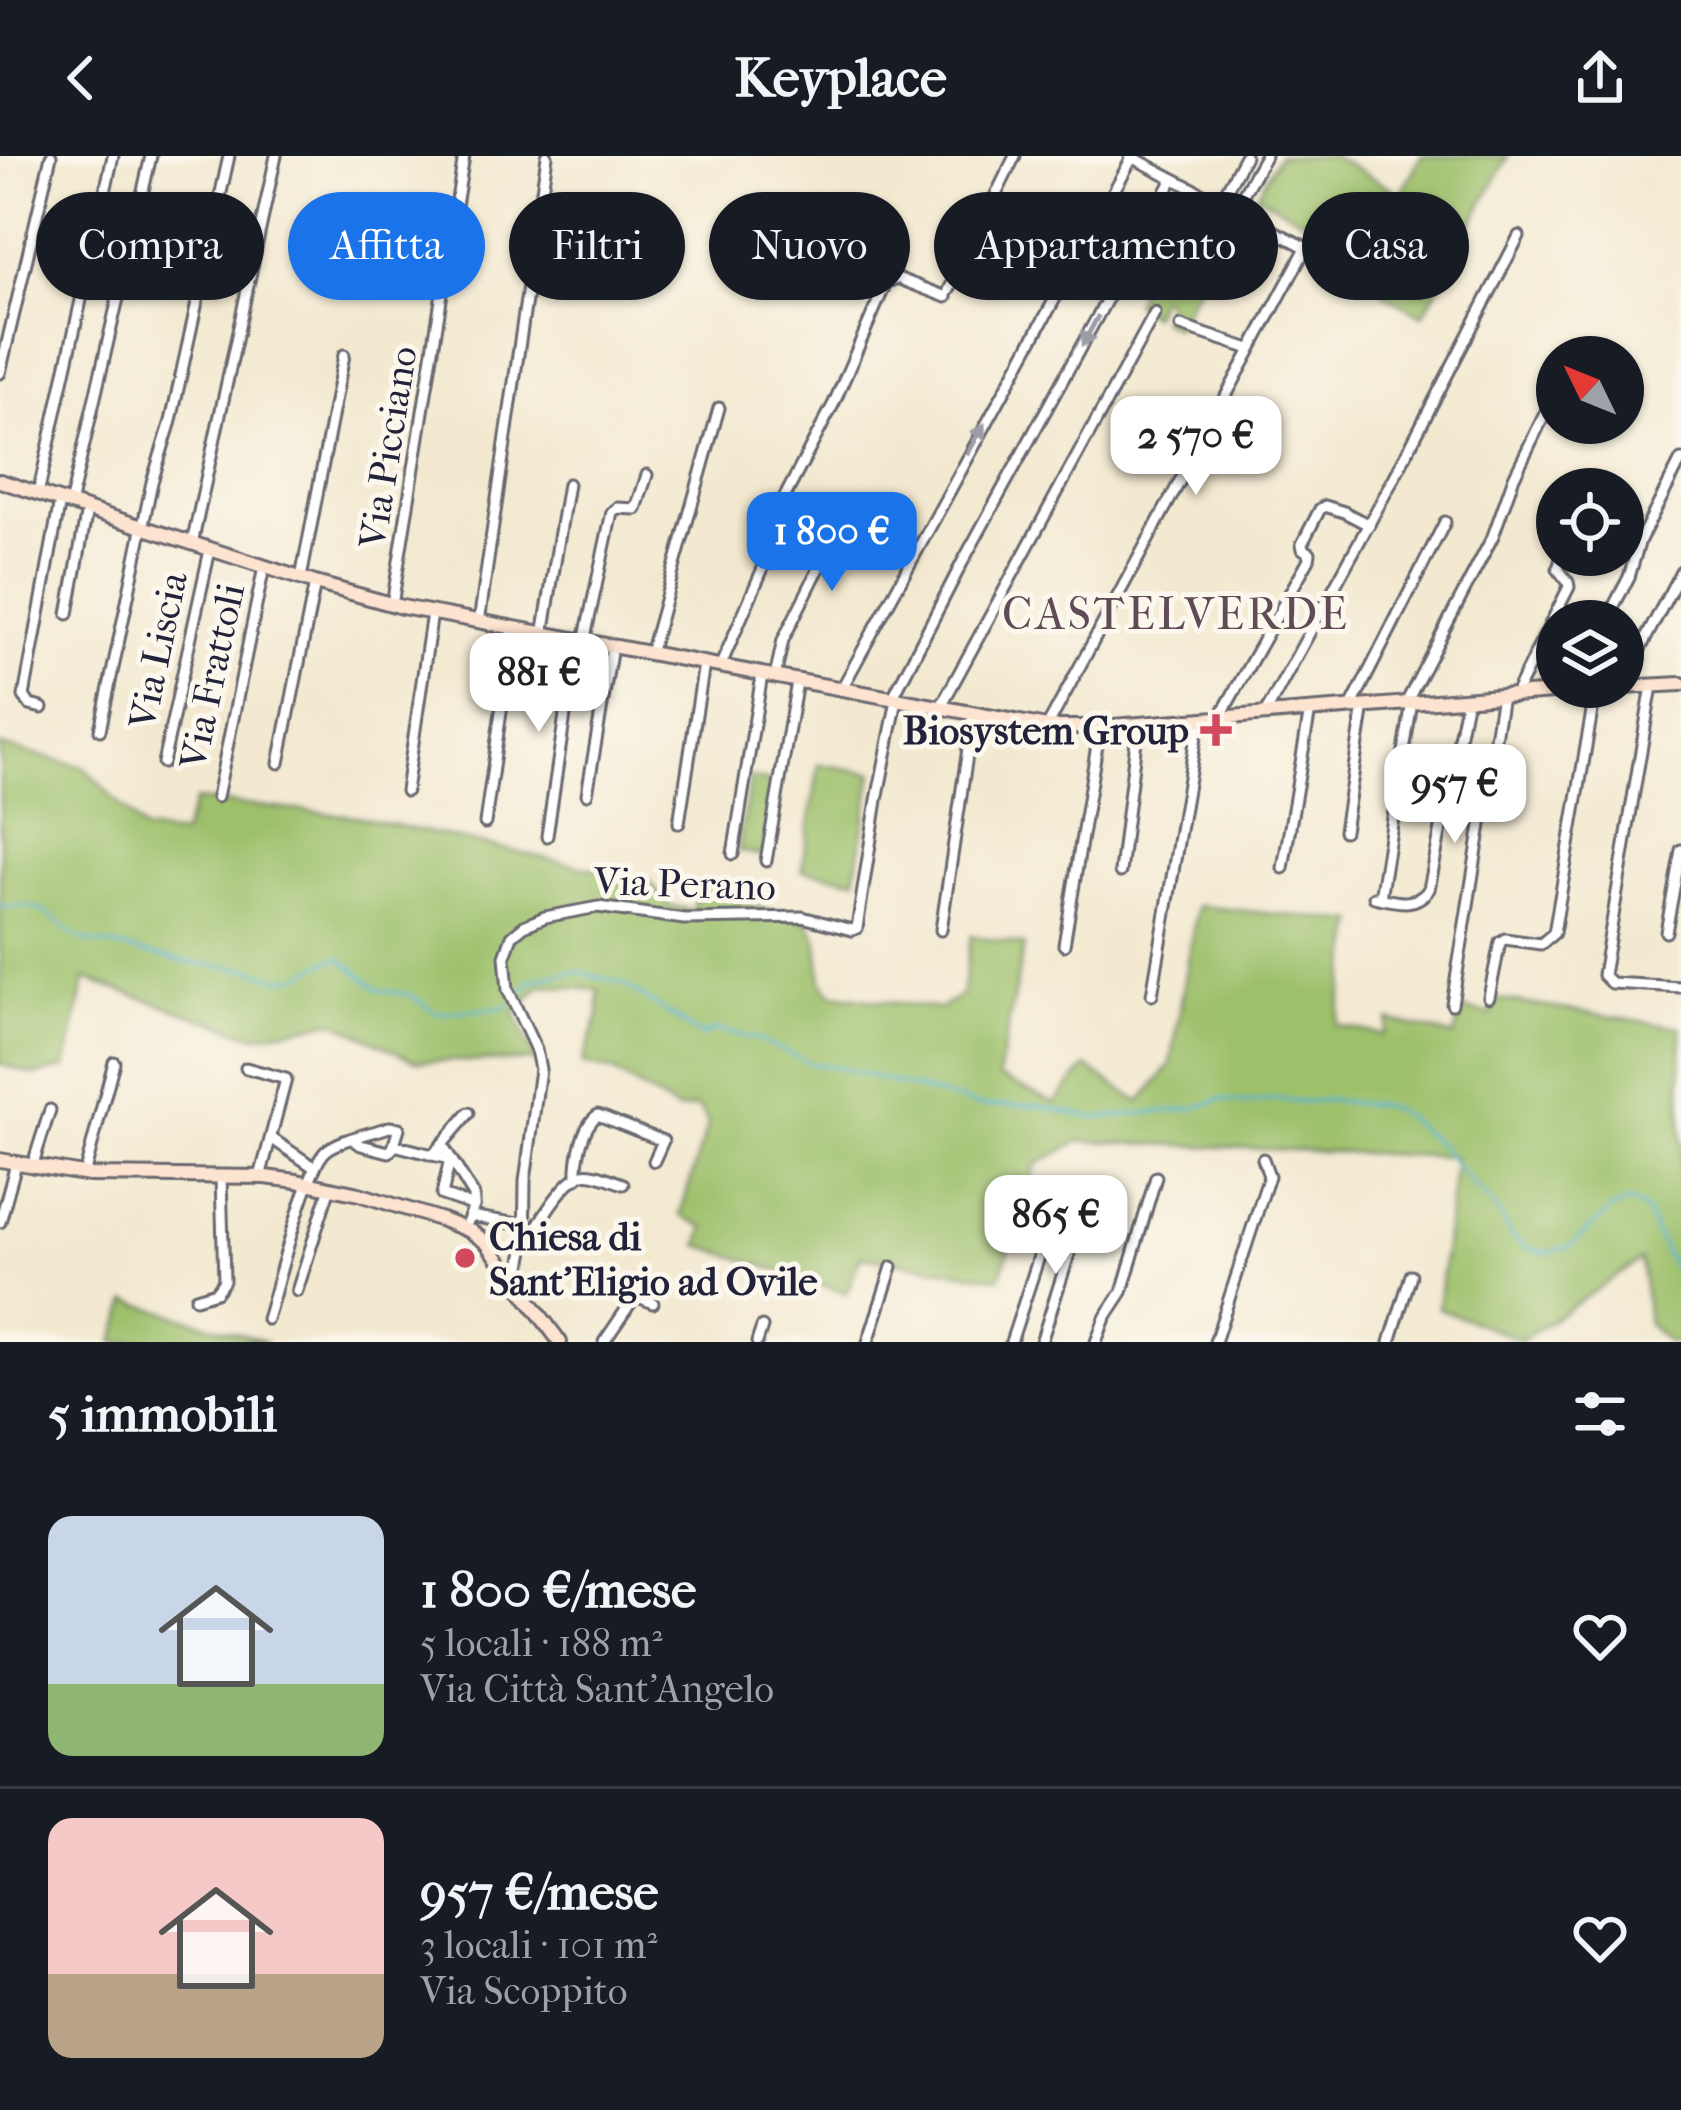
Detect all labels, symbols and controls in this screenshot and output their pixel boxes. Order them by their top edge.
icon: back [48,45,114,111]
icon: share [1567,45,1633,111]
text: Keyplace [734,47,947,110]
chip: Compra [36,192,264,300]
chip: Affitta [288,192,485,300]
chip: Filtri [509,192,685,300]
chip: Nuovo [709,192,910,300]
chip: Appartamento [934,192,1278,300]
chip: Casa [1302,192,1469,300]
one-way arrow [1080,314,1101,349]
north arrow [1536,336,1644,444]
map controls [1536,336,1644,708]
street label: Via Picciano [349,343,427,553]
pin: 2 570 € [1085,396,1307,498]
text: 2 570 € [1138,412,1255,458]
one-way arrow [965,422,986,456]
button: locate [1536,468,1644,576]
pin: 1 800 € [721,492,943,594]
text: 1 800 € [774,508,890,554]
street label: Via Liscia [119,567,197,734]
street label: Via Frattoli [170,579,254,774]
district label: CASTELVERDE [1002,588,1350,641]
button: layers [1536,600,1644,708]
pin: 881 € [455,633,623,735]
text: 881 € [497,649,581,695]
place label: Biosystem Group [903,708,1189,754]
marker: Biosystem Group [1200,714,1232,746]
pin: 957 € [1371,744,1539,846]
text: 957 € [1411,760,1499,806]
street label: Via Perano [592,858,777,910]
pin: 865 € [972,1175,1140,1277]
text: 865 € [1011,1191,1101,1237]
place label: Chiesa di Sant’Eligio ad Ovile [489,1214,818,1305]
marker: Chiesa di Sant’Eligio ad Ovile [452,1245,478,1271]
icon: filters [1567,1381,1633,1447]
text: 5 immobili [48,1384,277,1444]
text: 1 800 €/mese [420,1560,696,1620]
icon: home [144,1564,288,1708]
icon: heart [1567,1603,1633,1669]
text: 5 locali · 188 m² [420,1620,663,1666]
text: Via Città Sant'Angelo [420,1666,774,1712]
text: 957 €/mese [420,1862,659,1922]
icon: home [144,1866,288,2010]
icon: heart [1567,1905,1633,1971]
text: 3 locali · 101 m² [420,1922,657,1968]
text: Via Scoppito [420,1968,627,2014]

